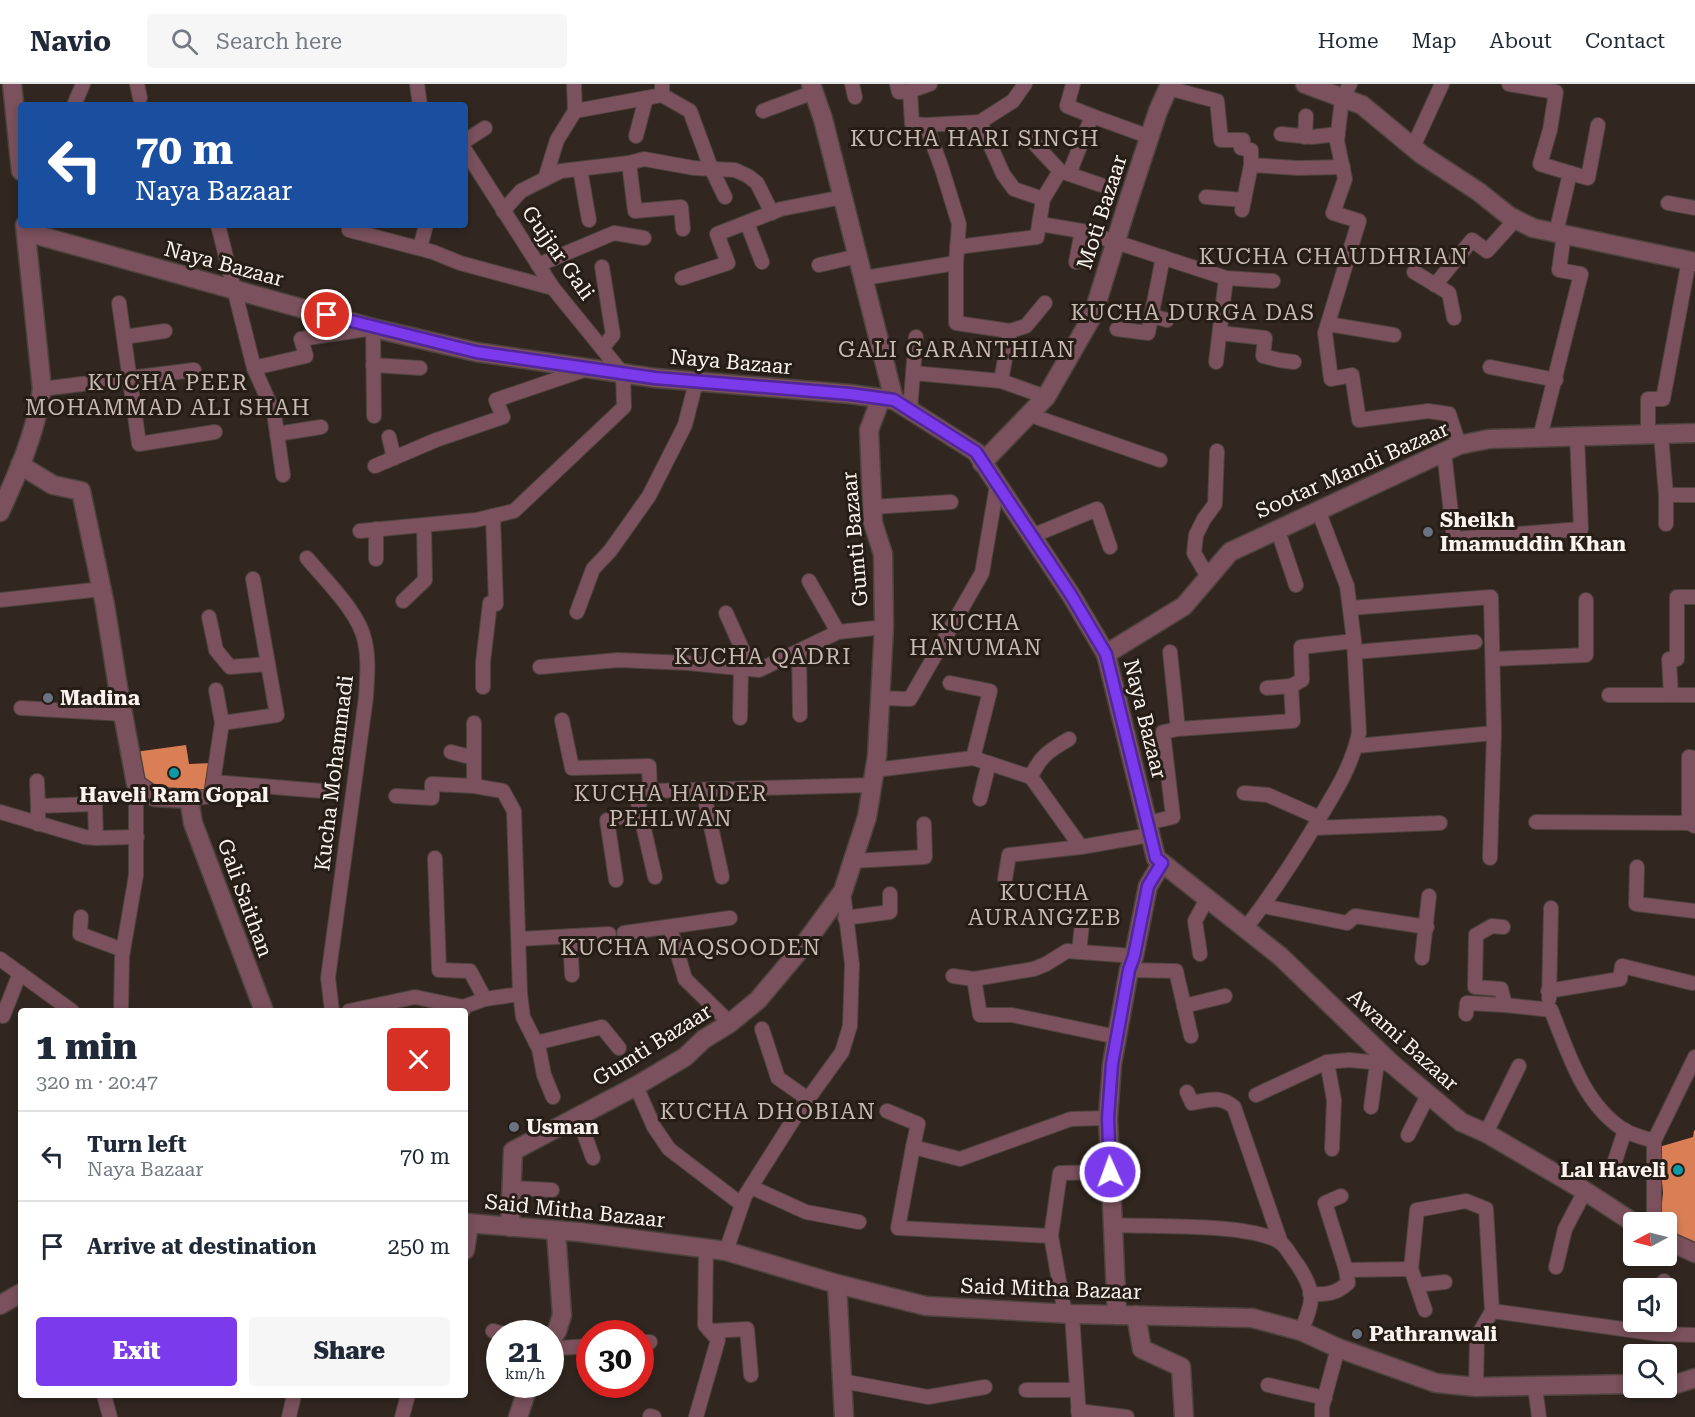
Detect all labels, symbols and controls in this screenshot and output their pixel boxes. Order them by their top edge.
search box [147,14,567,68]
text: Navio [30,25,111,58]
icon: search [168,25,201,58]
text: Search here [216,29,342,54]
text: Home [1318,29,1379,53]
text: Map [1412,29,1457,53]
text: About [1490,29,1552,53]
text: Contact [1585,29,1665,53]
text: 70 m [135,125,233,174]
icon: left [36,126,114,204]
district label: KUCHA HARI SINGH [850,126,1100,151]
street label: Moti Bazaar [1072,151,1132,272]
text: Naya Bazaar [135,175,292,207]
street label: Gujjar Gali [517,201,599,305]
street label: Naya Bazaar [162,237,287,292]
district label: KUCHA CHAUDHRIAN [1199,244,1469,269]
pin [301,289,352,340]
icon: arrive [310,298,343,331]
district label: KUCHA DURGA DAS [1071,300,1315,325]
district label: GALI GARANTHIAN [838,337,1076,362]
street label: Naya Bazaar [669,345,793,379]
district label: KUCHA PEER MOHAMMAD ALI SHAH [25,370,311,420]
street label: Sootar Mandi Bazaar [1252,416,1453,523]
street label: Gumti Bazaar [837,470,873,607]
place label: Sheikh Imamuddin Khan [1440,508,1626,556]
marker: Sheikh Imamuddin Khan [1421,525,1435,539]
district label: KUCHA HANUMAN [909,610,1043,660]
district label: KUCHA QADRI [674,644,852,669]
street label: Naya Bazaar [1119,657,1172,782]
street label: Kucha Mohammadi [310,673,358,872]
place label: Madina [60,686,141,710]
marker: Madina [41,691,55,705]
marker: Haveli Ram Gopal [167,766,181,780]
district label: KUCHA HAIDER PEHLWAN [574,781,768,831]
place label: Haveli Ram Gopal [79,783,269,807]
street label: Gali Saithan [212,836,278,961]
district label: KUCHA AURANGZEB [968,880,1122,930]
district label: KUCHA MAQSOODEN [560,935,822,960]
street label: Awami Bazaar [1343,984,1463,1096]
street label: Gumti Bazaar [588,999,716,1091]
text: 1 min [36,1026,137,1068]
button: close [387,1028,450,1091]
text: 320 m · 20:47 [36,1070,158,1094]
district label: KUCHA DHOBIAN [660,1099,876,1124]
place label: Usman [526,1115,599,1139]
marker: Usman [507,1120,521,1134]
text: Turn left [87,1132,187,1157]
icon: left [36,1140,69,1173]
position arrow [1078,1140,1142,1204]
text: 70 m [400,1144,450,1169]
text: Naya Bazaar [87,1157,204,1181]
place label: Lal Haveli [1560,1158,1666,1182]
marker: Lal Haveli [1671,1163,1685,1177]
street label: Said Mitha Bazaar [484,1190,667,1232]
north arrow [1623,1212,1677,1266]
map controls [1623,1212,1677,1398]
icon: arrive [36,1230,69,1263]
text: Arrive at destination [87,1234,316,1259]
text: 250 m [387,1234,450,1259]
street label: Said Mitha Bazaar [960,1274,1142,1304]
button: sound [1623,1278,1677,1332]
button: Exit [36,1317,237,1386]
button: Share [249,1317,450,1386]
speed limit sign: 30 [576,1320,654,1398]
place label: Pathranwali [1369,1322,1497,1346]
marker: Pathranwali [1350,1327,1364,1341]
text: 21 [508,1334,542,1369]
button: search [1623,1344,1677,1398]
text: km/h [505,1365,545,1383]

